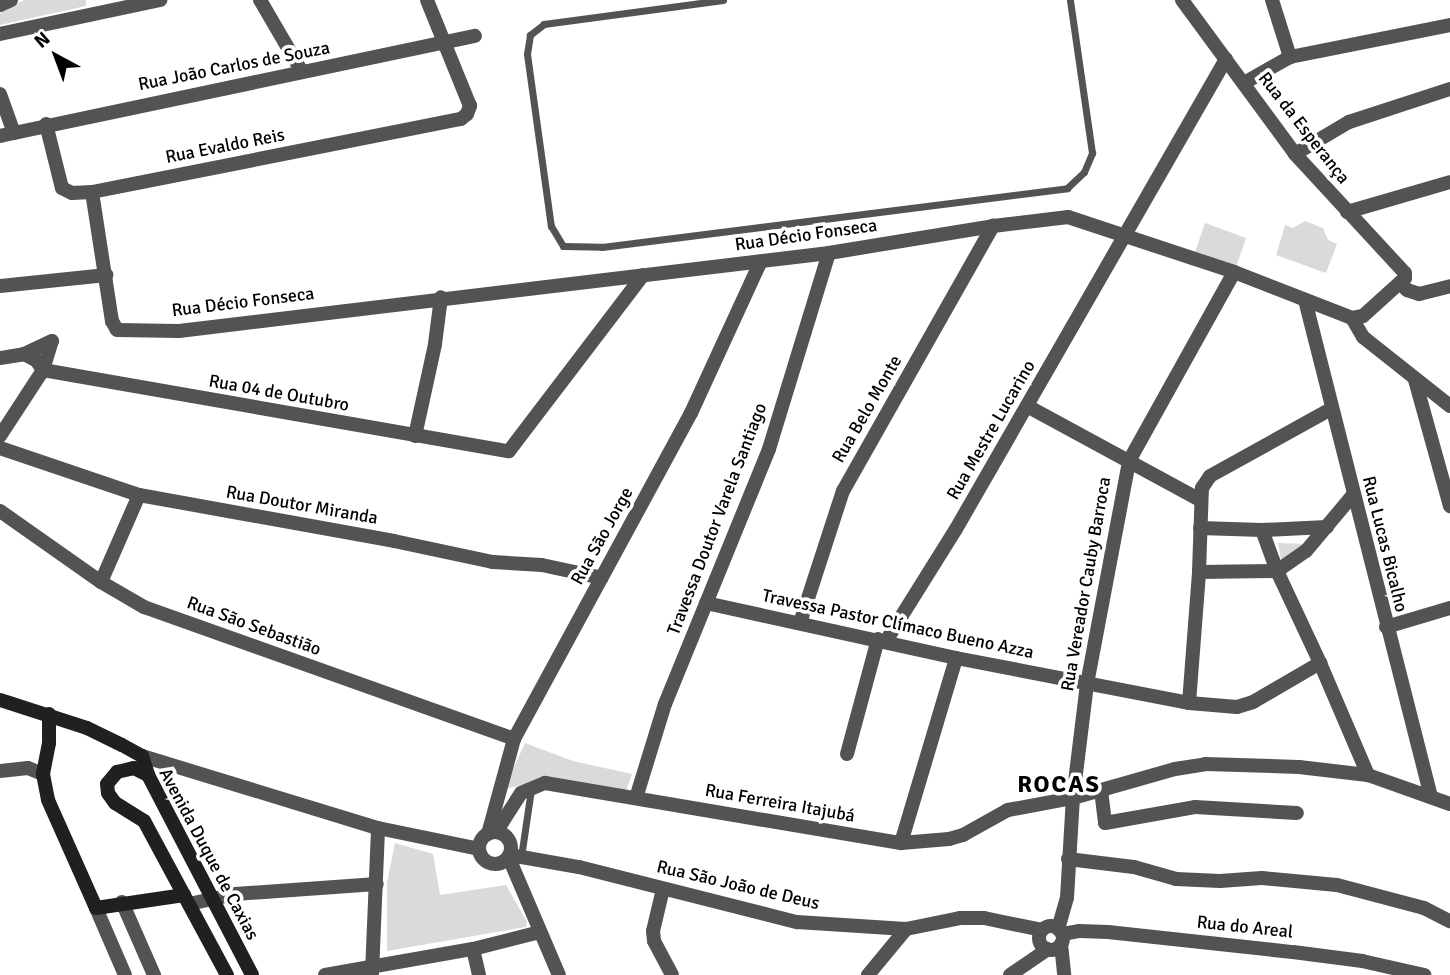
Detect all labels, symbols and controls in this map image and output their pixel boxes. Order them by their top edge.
north arrow [21,21,91,91]
text: N [29,27,55,54]
street label: Rua João Carlos de Souza [136,37,332,95]
street label: Rua da Esperança [1254,68,1354,188]
street label: Rua Evaldo Reis [164,124,286,168]
street label: Rua Décio Fonseca [733,214,879,256]
street label: Rua Décio Fonseca [170,283,316,321]
street label: Rua Belo Monte [828,351,906,467]
street label: Rua Mestre Lucarino [942,356,1040,504]
street label: Rua 04 de Outubro [207,370,351,416]
street label: Travessa Doutor Varela Santiago [663,400,771,638]
street label: Rua Lucas Bicalho [1358,474,1412,614]
street label: Rua Vereador Cauby Barroca [1057,475,1115,693]
street label: Rua Doutor Miranda [224,481,380,529]
street label: Rua São Jorge [566,483,638,589]
street label: Travessa Pastor Clímaco Bueno Azza [760,585,1036,663]
street label: Rua São Sebastião [184,592,324,660]
street label: Avenida Duque de Caxias [155,764,263,944]
district label: ROCAS [1018,771,1100,799]
street label: Rua Ferreira Itajubá [703,779,857,827]
street label: Rua São João de Deus [654,856,822,914]
street label: Rua do Areal [1196,911,1294,943]

